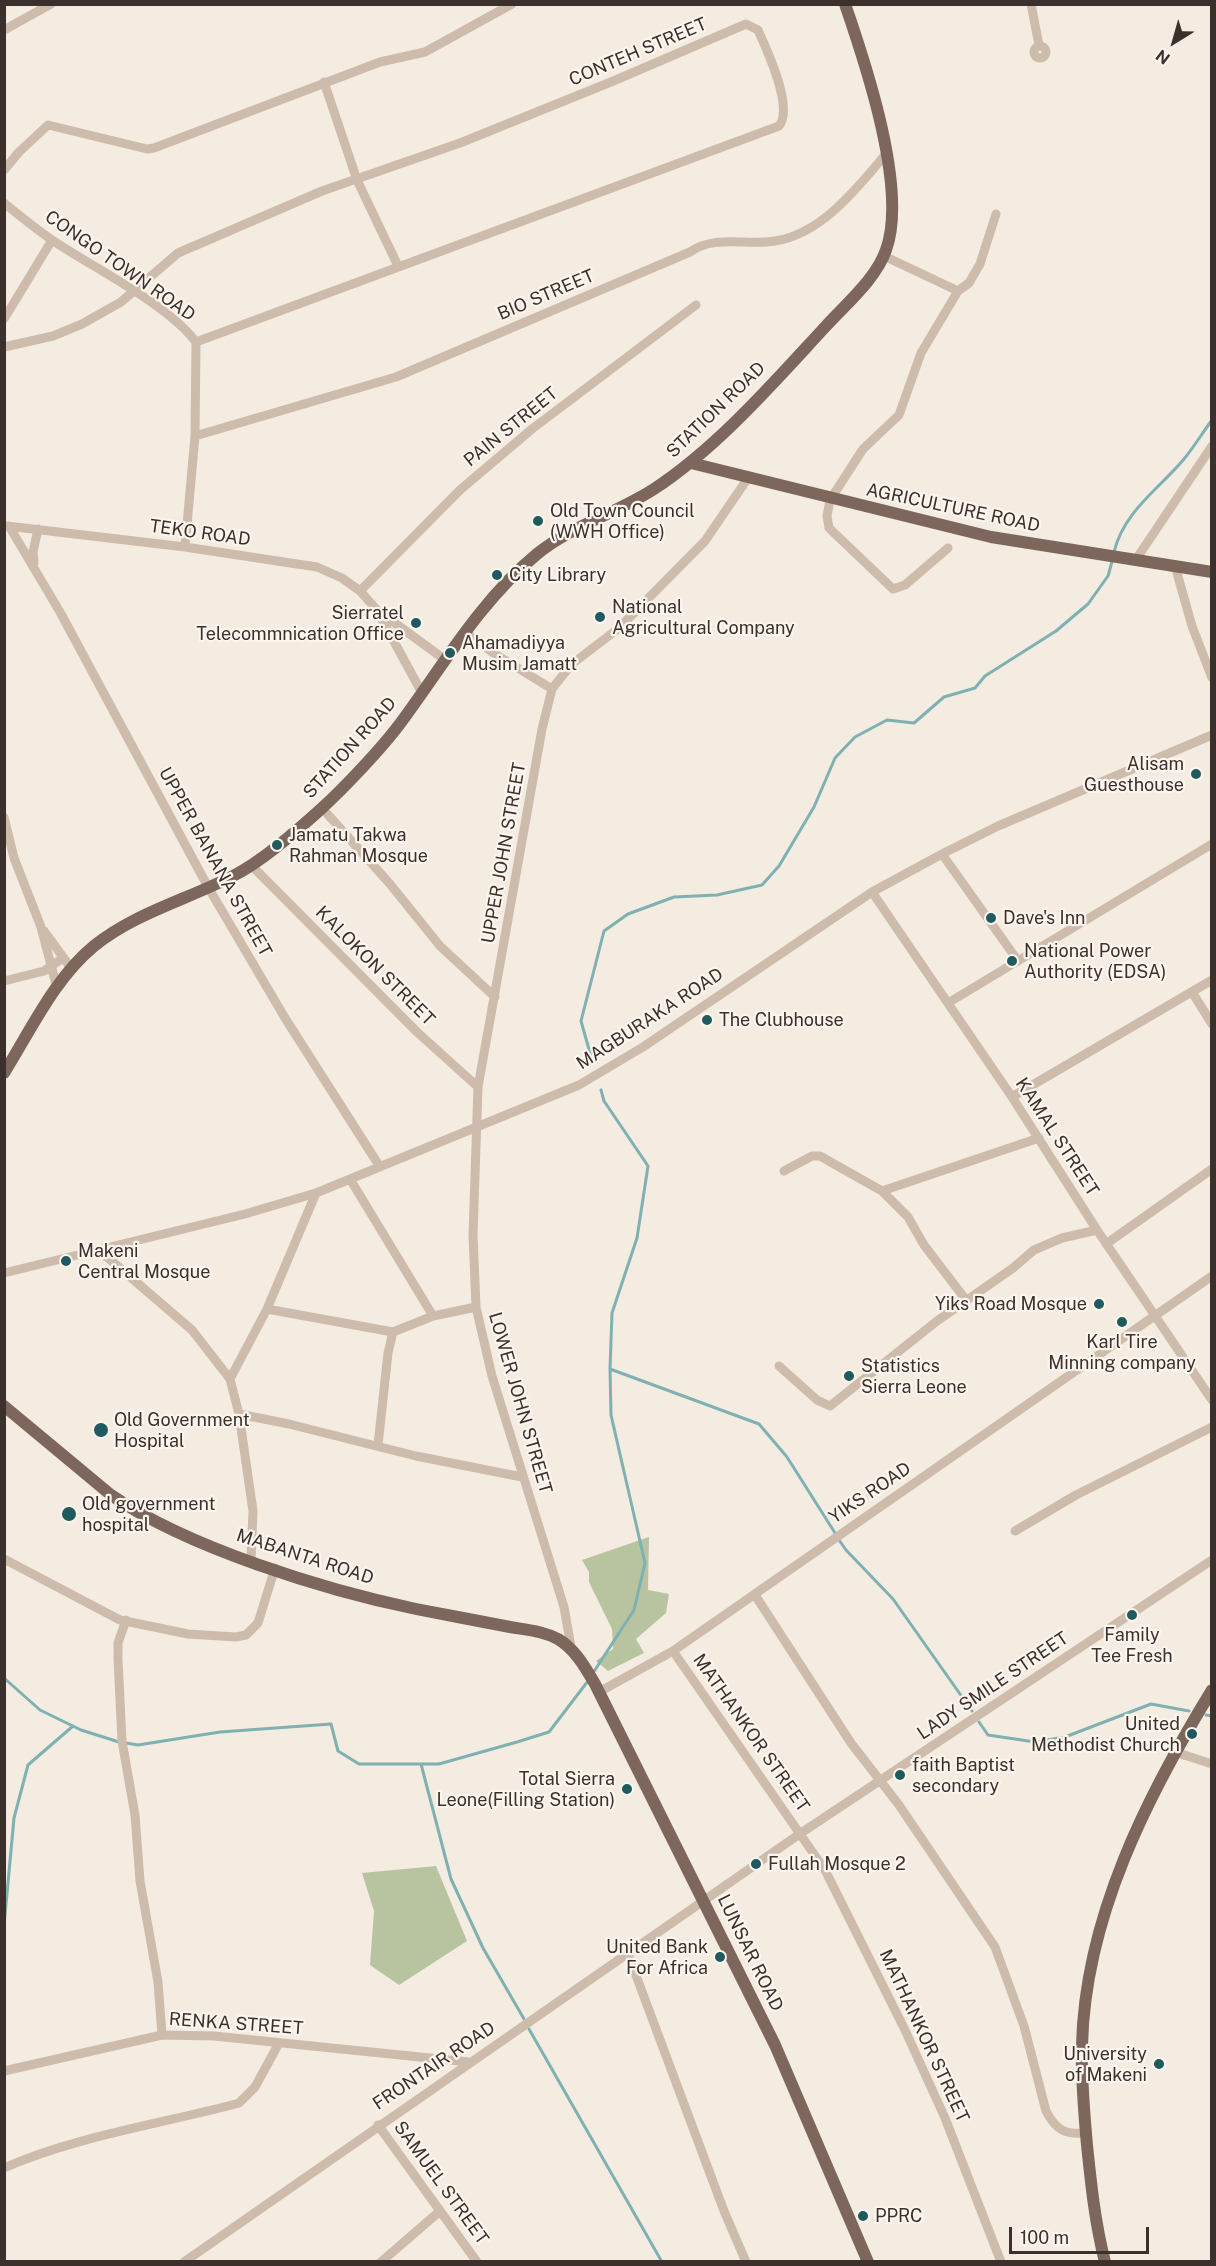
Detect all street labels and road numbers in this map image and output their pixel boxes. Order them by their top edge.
street label: CONTEH STREET [566,13,710,91]
street label: CONGO TOWN ROAD [41,206,199,326]
street label: BIO STREET [494,265,598,325]
street label: STATION ROAD [662,357,770,463]
street label: PAIN STREET [460,383,562,471]
street label: AGRICULTURE ROAD [864,479,1042,537]
street label: TEKO ROAD [148,515,252,551]
street label: STATION ROAD [299,693,401,803]
street label: UPPER JOHN STREET [477,761,531,945]
street label: UPPER BANANA STREET [154,764,276,960]
street label: KALOKON STREET [311,902,439,1030]
street label: MAGBURAKA ROAD [573,964,727,1074]
street label: KAMAL STREET [1011,1074,1103,1200]
street label: LOWER JOHN STREET [484,1310,556,1496]
street label: YIKS ROAD [825,1458,915,1528]
street label: MABANTA ROAD [234,1525,376,1589]
street label: LADY SMILE STREET [913,1627,1073,1745]
street label: MATHANKOR STREET [688,1650,814,1816]
street label: LUNSAR ROAD [712,1891,788,2015]
street label: MATHANKOR STREET [874,1946,974,2126]
street label: RENKA STREET [168,2009,304,2039]
street label: FRONTAIR ROAD [369,2017,499,2115]
street label: SAMUEL STREET [389,2117,493,2249]

